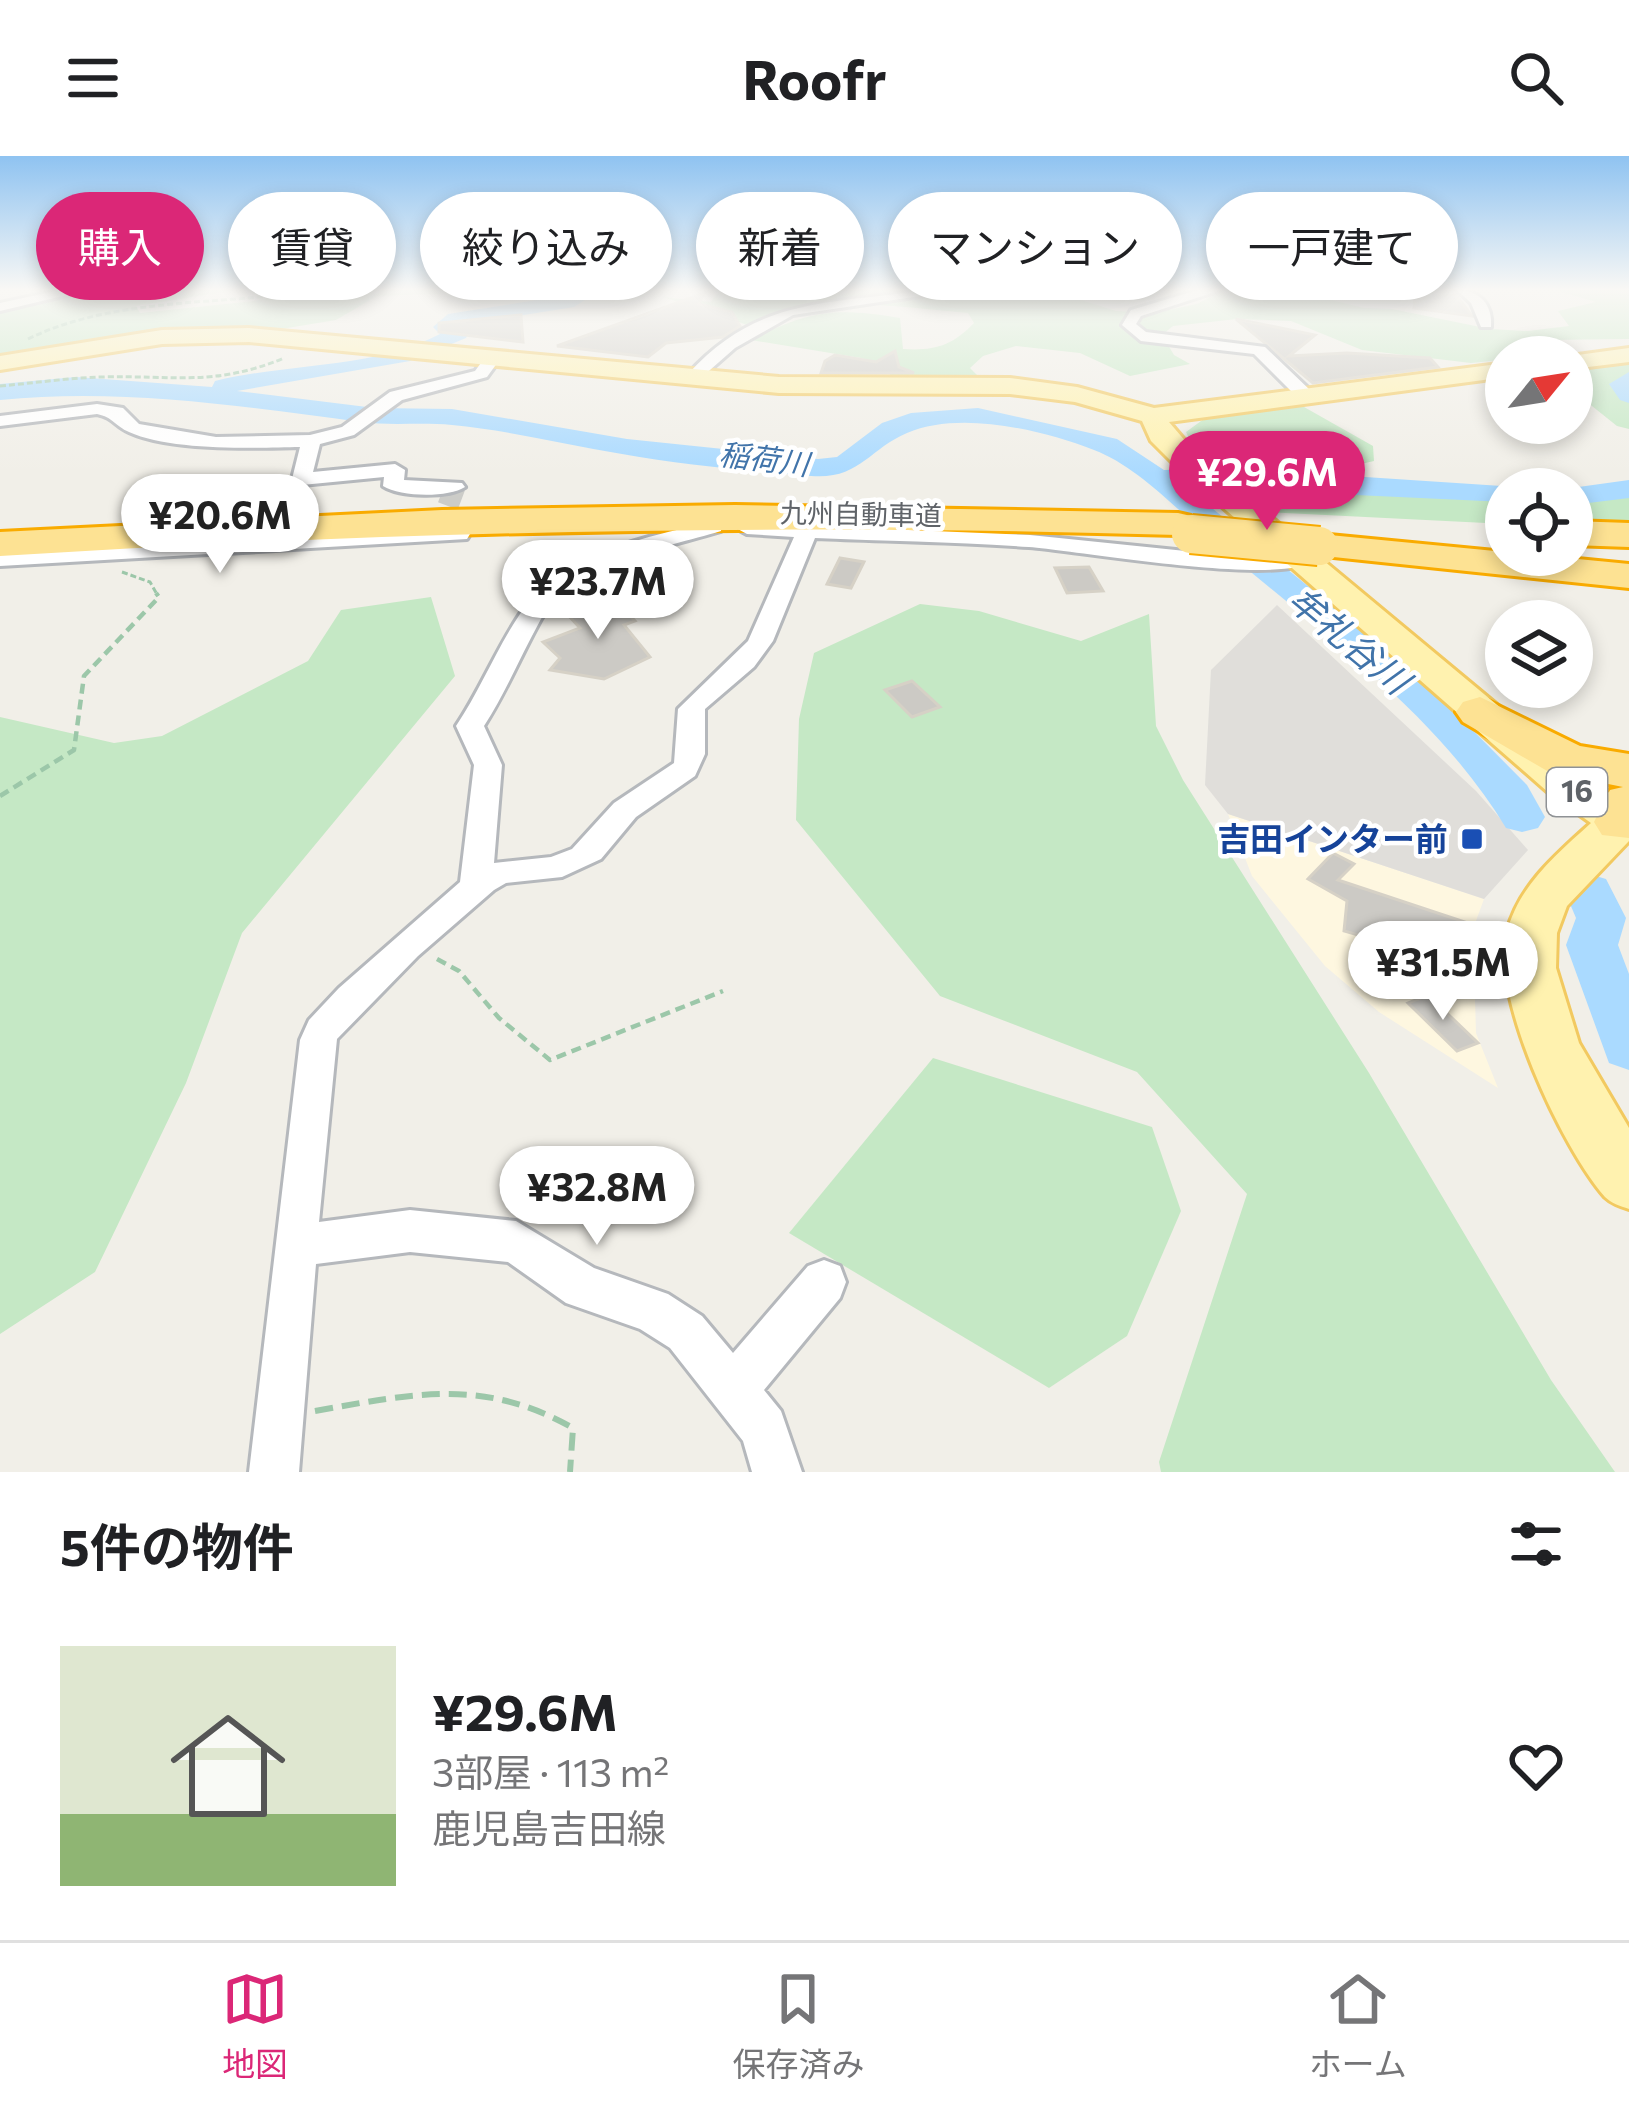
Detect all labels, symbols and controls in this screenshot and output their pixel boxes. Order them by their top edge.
icon: menu [60,45,126,111]
text: Roofr [742,45,887,111]
icon: search [1503,45,1569,111]
chip: 購入 [36,192,204,300]
chip: 賃貸 [228,192,396,300]
chip: 絞り込み [420,192,672,300]
chip: 新着 [696,192,864,300]
chip: マンション [888,192,1182,300]
chip: 一戸建て [1206,192,1458,300]
north arrow [1485,336,1593,444]
map controls [1485,336,1593,708]
pin: ¥29.6M [1169,431,1365,533]
water label: 稲荷川 [717,434,814,482]
text: ¥29.6M [1196,446,1338,494]
button: locate [1485,468,1593,576]
pin: ¥20.6M [122,474,318,576]
text: ¥20.6M [148,489,292,537]
street label: 九州自動車道 [780,496,942,531]
pin: ¥23.7M [500,540,696,642]
text: ¥23.7M [529,555,667,603]
water label: 牟礼谷川 [1281,575,1423,704]
button: layers [1485,600,1593,708]
road number: 16 [1547,768,1607,816]
place label: 吉田インター前 [1217,817,1448,858]
marker: 吉田インター前 [1459,826,1485,852]
pin: ¥31.5M [1345,921,1541,1023]
text: ¥31.5M [1375,936,1511,984]
pin: ¥32.8M [499,1146,695,1248]
text: ¥32.8M [526,1161,668,1209]
icon: filters [1503,1511,1569,1577]
text: 5件の物件 [60,1514,294,1577]
text: ¥29.6M [432,1679,618,1742]
icon: home [156,1694,300,1838]
icon: heart [1503,1733,1569,1799]
text: 3部屋 · 113 m² [432,1747,669,1795]
text: 鹿児島吉田線 [432,1803,666,1851]
tab: 地図 [222,1966,288,2086]
tab: 保存済み [732,1966,864,2086]
tab: ホーム [1309,1966,1407,2086]

